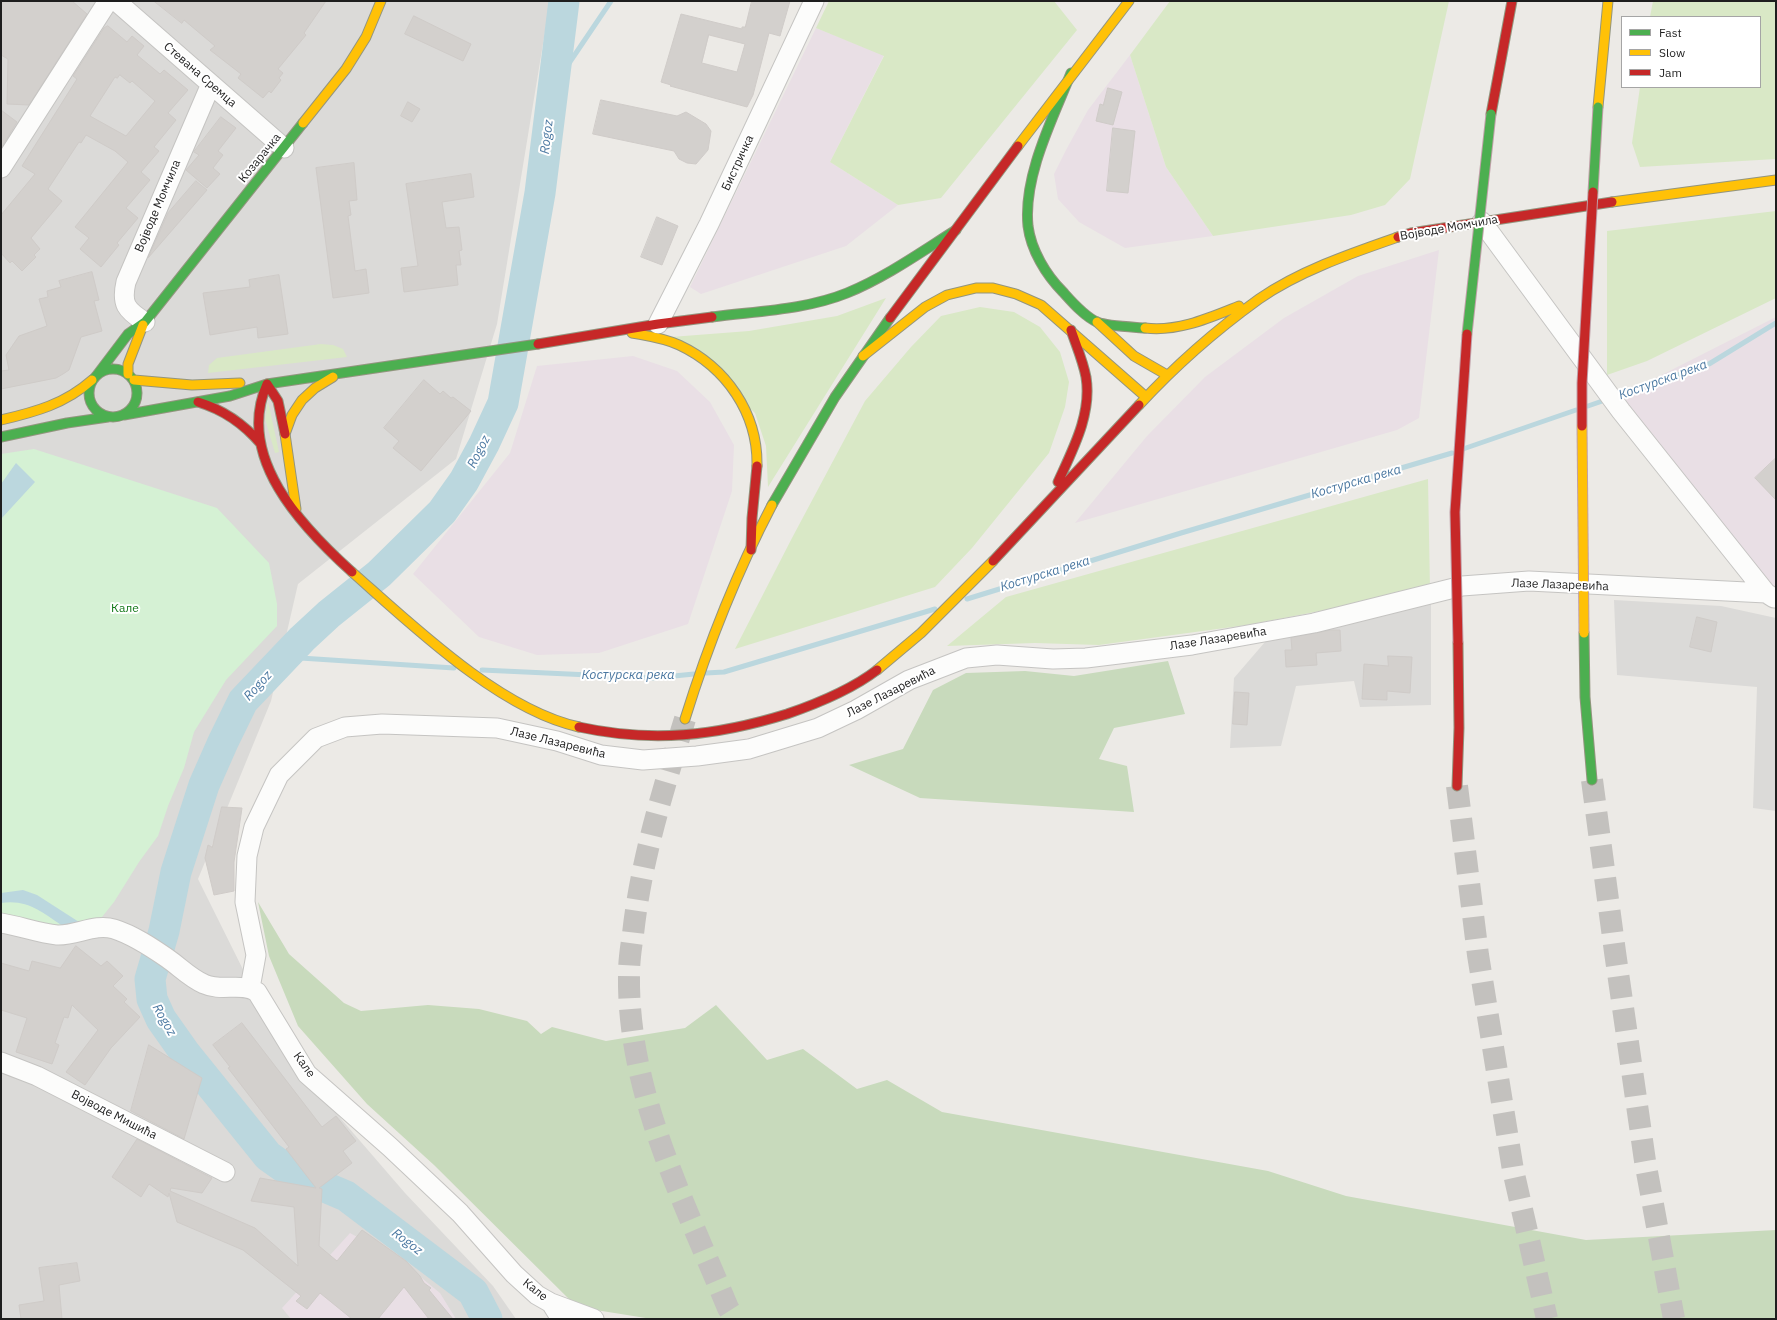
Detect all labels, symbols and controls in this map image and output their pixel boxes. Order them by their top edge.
legend [1621,16,1761,88]
text: Fast [1659,25,1682,40]
street label: Стевана Сремца [161,39,239,111]
text: Slow [1659,45,1685,60]
text: Jam [1659,65,1682,80]
water label: Rogoz [537,119,557,155]
street label: Козарачка [236,130,284,186]
street label: Бистричка [719,133,757,193]
street label: Војводе Момчила [132,158,184,254]
street label: Војводе Момчила [1399,212,1499,244]
water label: Костурска река [1617,357,1709,403]
water label: Rogoz [464,433,494,471]
water label: Костурска река [1309,462,1403,502]
water label: Костурска река [998,553,1092,595]
street label: Лазе Лазаревића [1511,576,1609,594]
park label: Кале [111,602,139,616]
street label: Лазе Лазаревића [1169,624,1267,654]
street label: Лазе Лазаревића [844,663,938,721]
water label: Костурска река [582,667,674,683]
water label: Rogoz [241,668,275,704]
street label: Лазе Лазаревића [509,724,607,762]
water label: Rogoz [149,1001,179,1039]
street label: Кале [290,1050,318,1080]
street label: Војводе Мишића [69,1087,159,1143]
water label: Rogoz [389,1225,425,1259]
street label: Кале [520,1276,550,1304]

